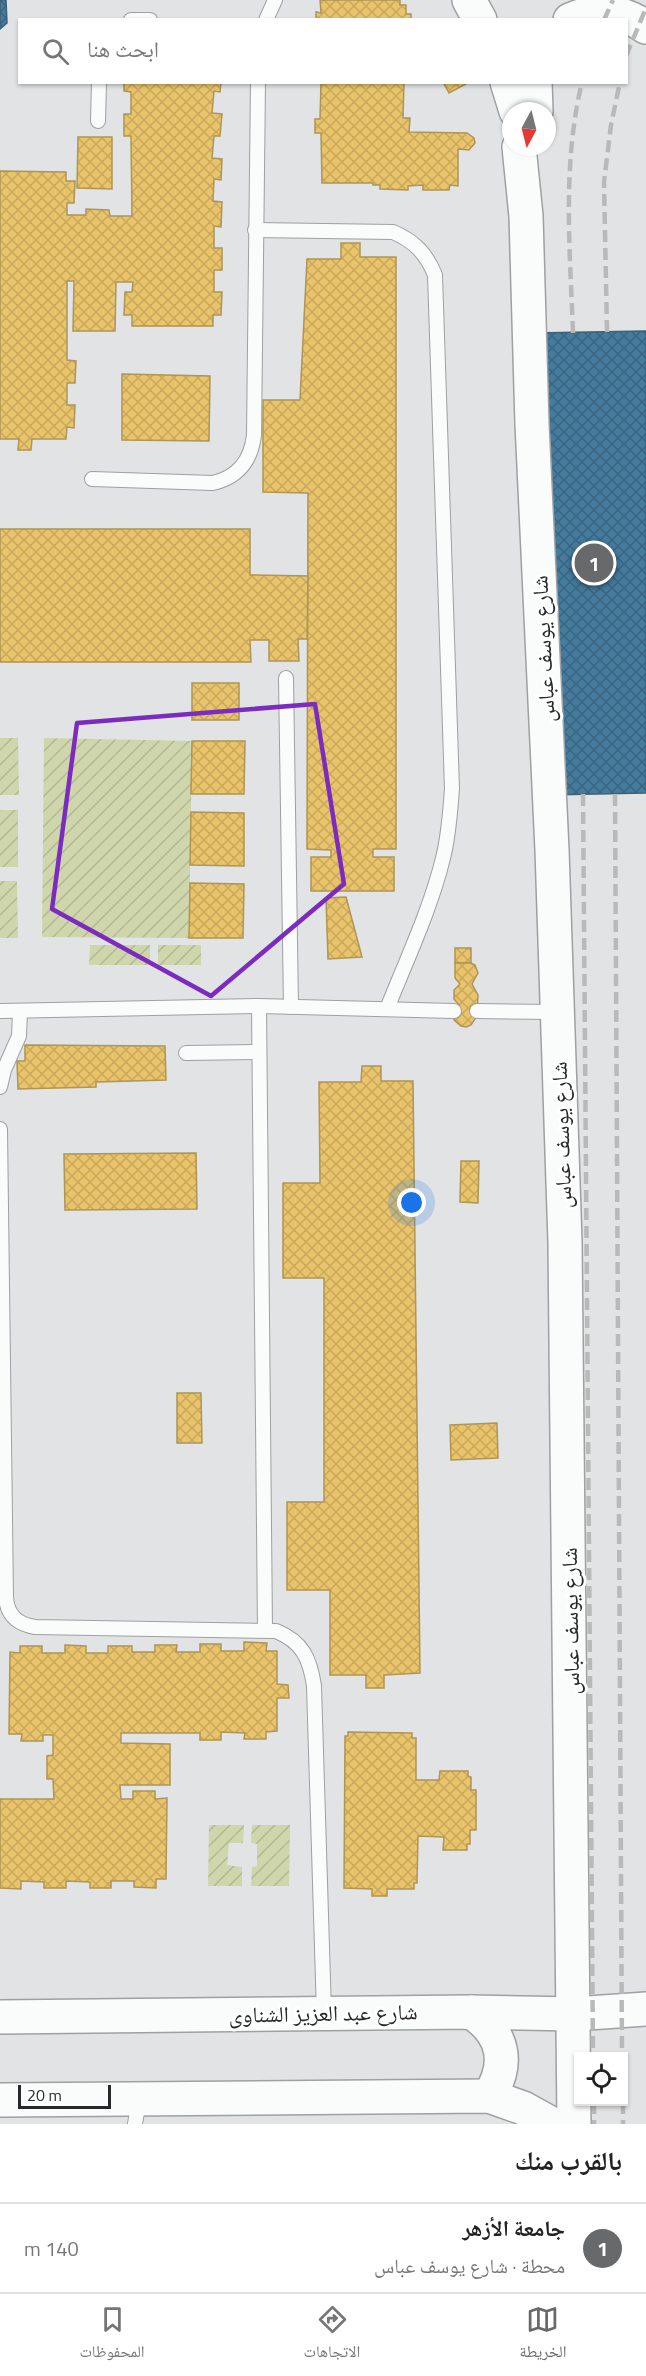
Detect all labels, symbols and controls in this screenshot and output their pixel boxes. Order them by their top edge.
search box [18,18,628,84]
text: ابحث هنا [87,32,159,66]
icon: search [39,35,72,68]
north arrow [502,102,556,156]
pin: 1 [574,540,614,586]
street label: شارع يوسف عباس [522,575,564,723]
street label: شارع يوسف عباس [541,1061,581,1209]
your location [397,1188,426,1217]
street label: شارع يوسف عباس [552,1547,588,1695]
street label: شارع عبد العزيز الشناوى [228,1994,418,2032]
map controls [574,2052,628,2106]
button: locate [574,2052,628,2106]
scale bar [18,2082,111,2110]
text: 20 m [27,2083,62,2107]
text: بالقرب منك [515,2141,622,2180]
text: جامعة الأزهر [462,2211,565,2245]
text: 140 m [24,2233,79,2264]
text: 1 [597,2233,608,2264]
text: محطة · شارع يوسف عباس [374,2250,565,2281]
tab: المحفوظات [80,2303,145,2367]
tab: الاتجاهات [304,2303,360,2367]
tab: الخريطة [519,2303,567,2367]

